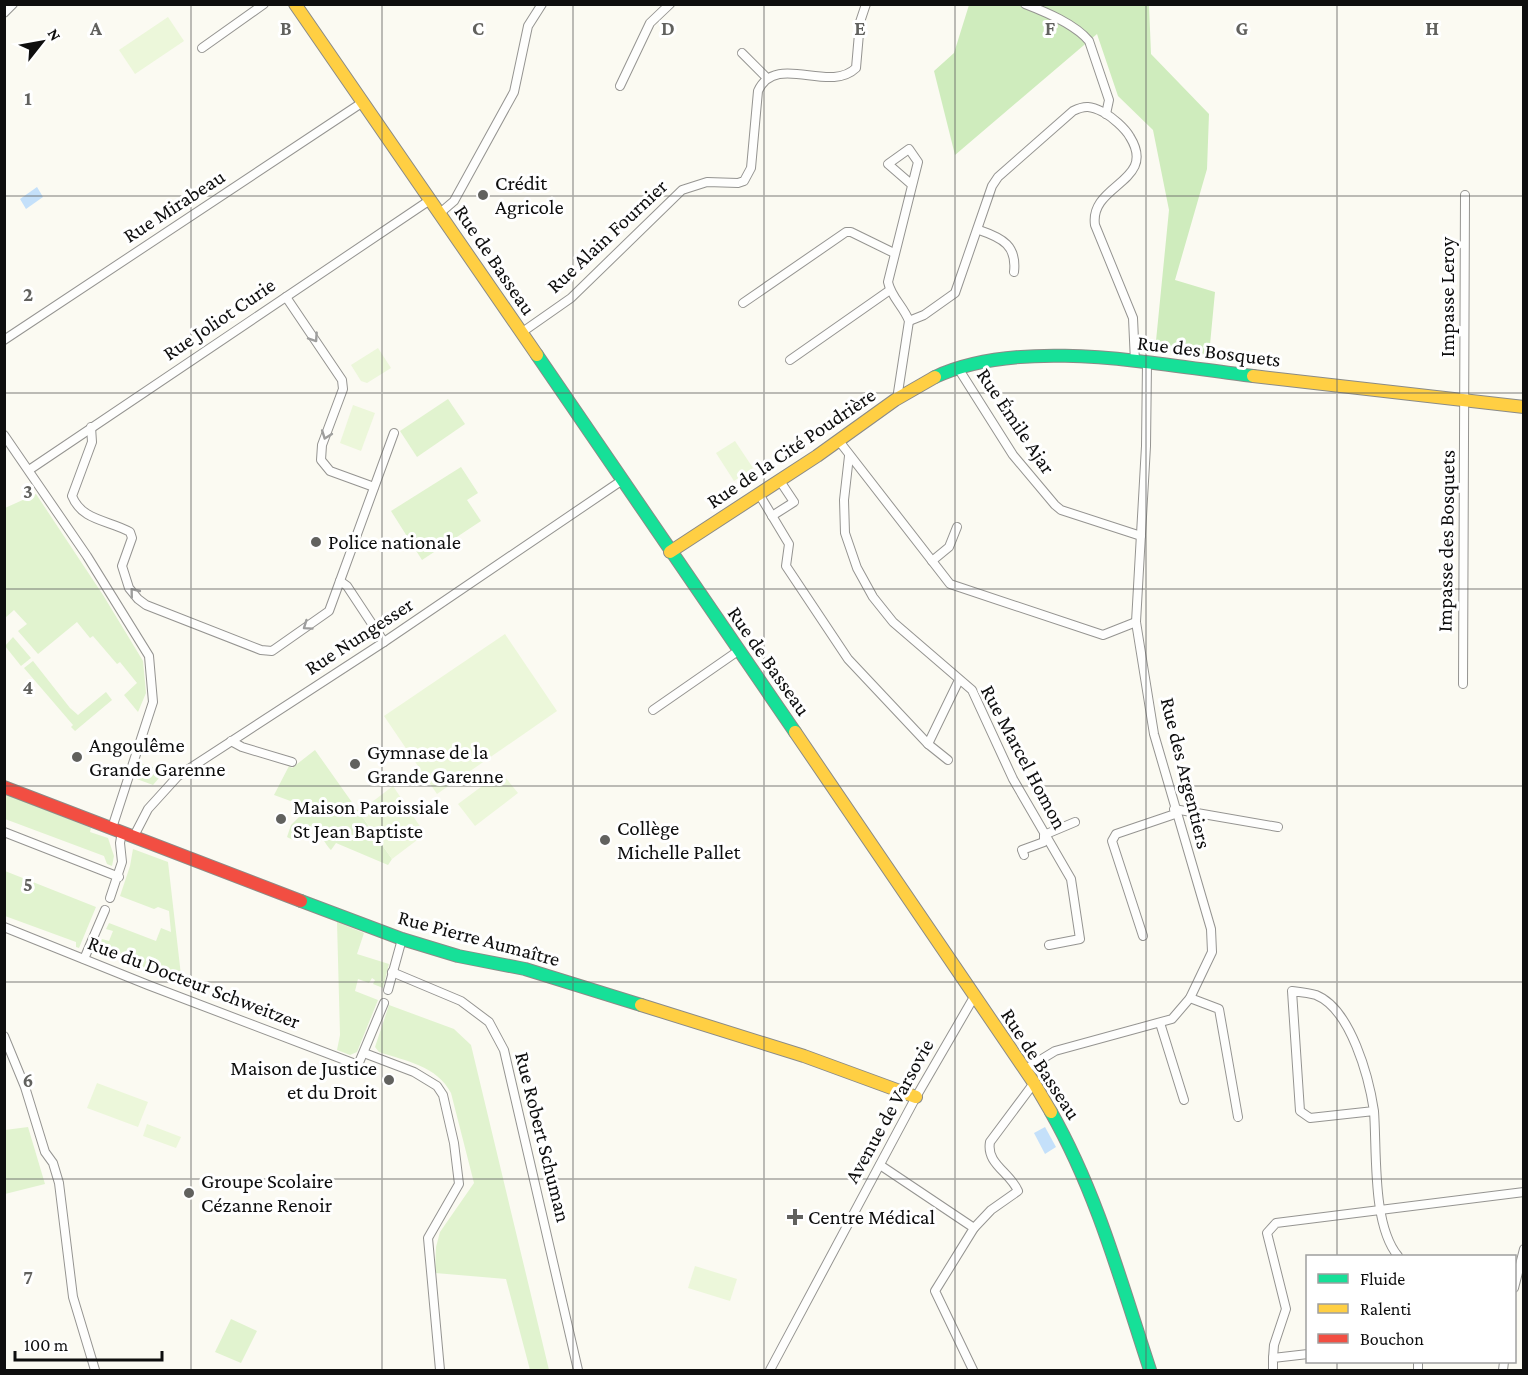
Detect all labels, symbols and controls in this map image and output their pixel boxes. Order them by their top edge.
north arrow [12,12,72,72]
text: A [89,17,103,39]
text: B [280,17,292,39]
text: C [472,17,484,39]
text: D [661,17,675,39]
text: E [854,17,866,39]
text: F [1045,17,1056,39]
text: G [1236,17,1249,39]
text: H [1425,17,1439,39]
text: N [44,25,65,44]
text: 1 [24,87,32,109]
street label: Rue Mirabeau [119,164,229,248]
place label: Crédit Agricole [495,171,564,219]
street label: Rue Alain Fournier [542,174,673,298]
marker: Crédit Agricole [476,188,490,202]
street label: Rue de Basseau [449,200,541,320]
street label: Impasse Leroy [1435,236,1459,357]
street label: Rue Joliot Curie [158,273,280,365]
text: 2 [23,283,33,305]
street label: Rue des Bosquets [1136,330,1282,372]
one-way arrow [307,332,318,343]
street label: Rue Émile Ajar [972,364,1060,479]
street label: Rue de la Cité Poudrière [702,383,880,513]
one-way arrow [320,430,333,440]
street label: Impasse des Bosquets [1432,450,1460,632]
text: 3 [23,480,33,502]
place label: Police nationale [328,530,461,554]
marker: Police nationale [309,535,323,549]
one-way arrow [130,588,141,599]
street label: Rue Nungesser [300,592,418,680]
street label: Rue de Basseau [723,602,815,720]
one-way arrow [303,619,314,630]
text: 4 [23,676,34,698]
street label: Rue Marcel Homon [976,681,1072,833]
street label: Rue des Argentiers [1156,695,1216,851]
place label: Angoulême Grande Garenne [89,733,226,781]
place label: Gymnase de la Grande Garenne [367,740,504,788]
marker: Angoulême Grande Garenne [70,750,84,764]
marker: Gymnase de la Grande Garenne [348,757,362,771]
place label: Maison Paroissiale St Jean Baptiste [293,795,449,843]
marker: Maison Paroissiale St Jean Baptiste [274,812,288,826]
place label: Collège Michelle Pallet [617,816,741,864]
marker: Collège Michelle Pallet [598,833,612,847]
text: 5 [23,873,33,895]
street label: Rue Pierre Aumaître [395,905,563,971]
street label: Rue du Docteur Schweitzer [84,930,304,1034]
street label: Rue de Basseau [996,1004,1086,1124]
street label: Avenue de Varsovie [839,1035,939,1187]
street label: Rue Robert Schuman [510,1049,576,1225]
place label: Maison de Justice et du Droit [230,1056,378,1104]
text: 6 [23,1069,33,1091]
marker: Maison de Justice et du Droit [382,1073,396,1087]
place label: Groupe Scolaire Cézanne Renoir [201,1169,333,1217]
marker: Groupe Scolaire Cézanne Renoir [182,1186,196,1200]
place label: Centre Médical [808,1205,935,1229]
marker: Centre Médical [786,1208,804,1226]
legend [1306,1255,1516,1363]
text: 7 [23,1266,33,1288]
text: Fluide [1360,1269,1405,1289]
text: Ralenti [1360,1299,1411,1319]
scale bar [15,1324,162,1362]
text: Bouchon [1360,1329,1424,1349]
text: 100 m [24,1335,69,1355]

